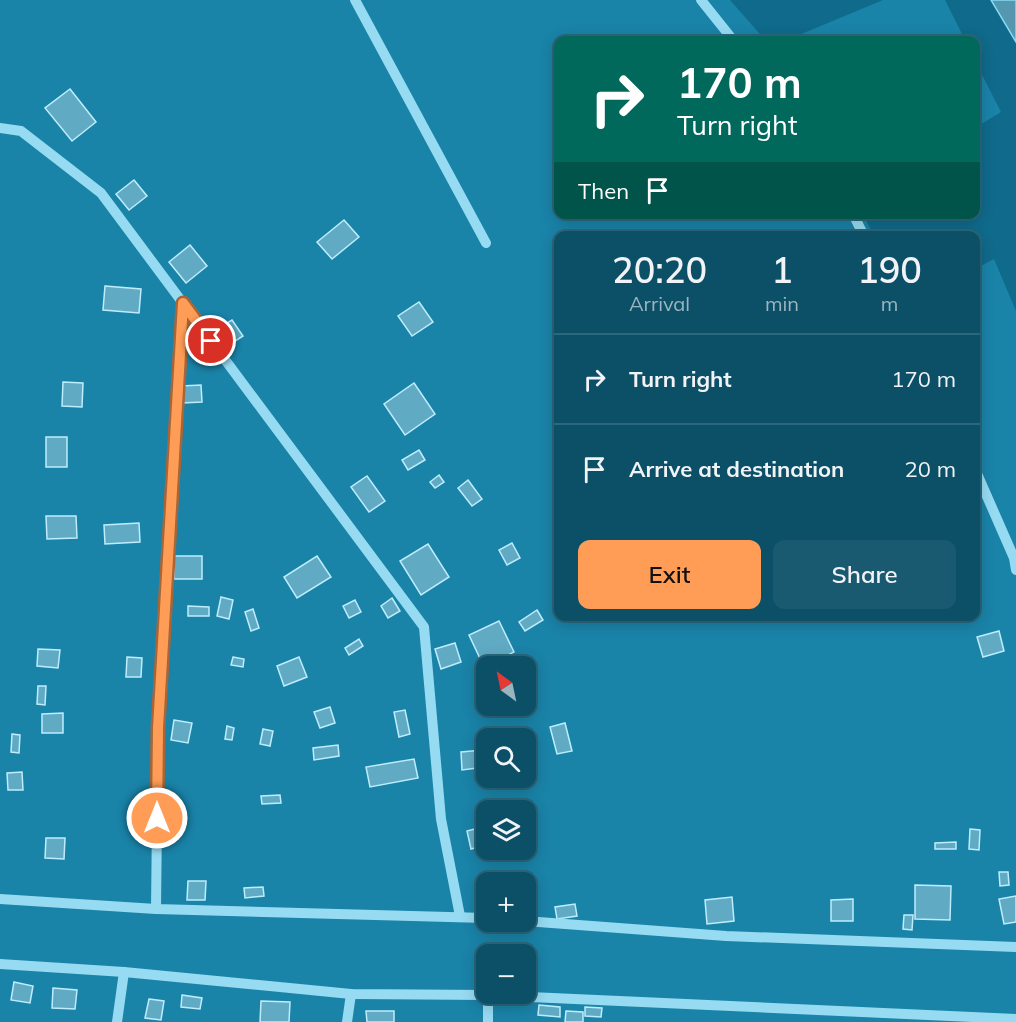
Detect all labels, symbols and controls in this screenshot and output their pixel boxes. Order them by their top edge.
text: 170 m [677,56,802,109]
icon: right [578,60,656,138]
text: Turn right [677,108,797,142]
icon: arrive [641,174,674,207]
text: Then [578,177,629,205]
text: 20:20 [612,247,707,292]
text: 1 [771,247,793,292]
text: 190 [857,247,922,292]
text: Arrival [629,291,690,316]
text: min [765,291,799,316]
text: m [881,291,898,316]
pin [185,315,236,366]
icon: arrive [194,324,227,357]
icon: right [578,363,611,396]
text: Turn right [629,365,732,393]
text: 170 m [891,365,956,393]
icon: arrive [578,453,611,486]
text: Arrive at destination [629,455,844,483]
text: 20 m [905,455,956,483]
button: Exit [578,540,761,609]
button: Share [773,540,956,609]
north arrow [476,656,536,716]
map controls [476,656,536,1004]
button: search [476,728,536,788]
position arrow [125,786,189,850]
button: layers [476,800,536,860]
button: + [476,872,536,932]
button: − [476,944,536,1004]

